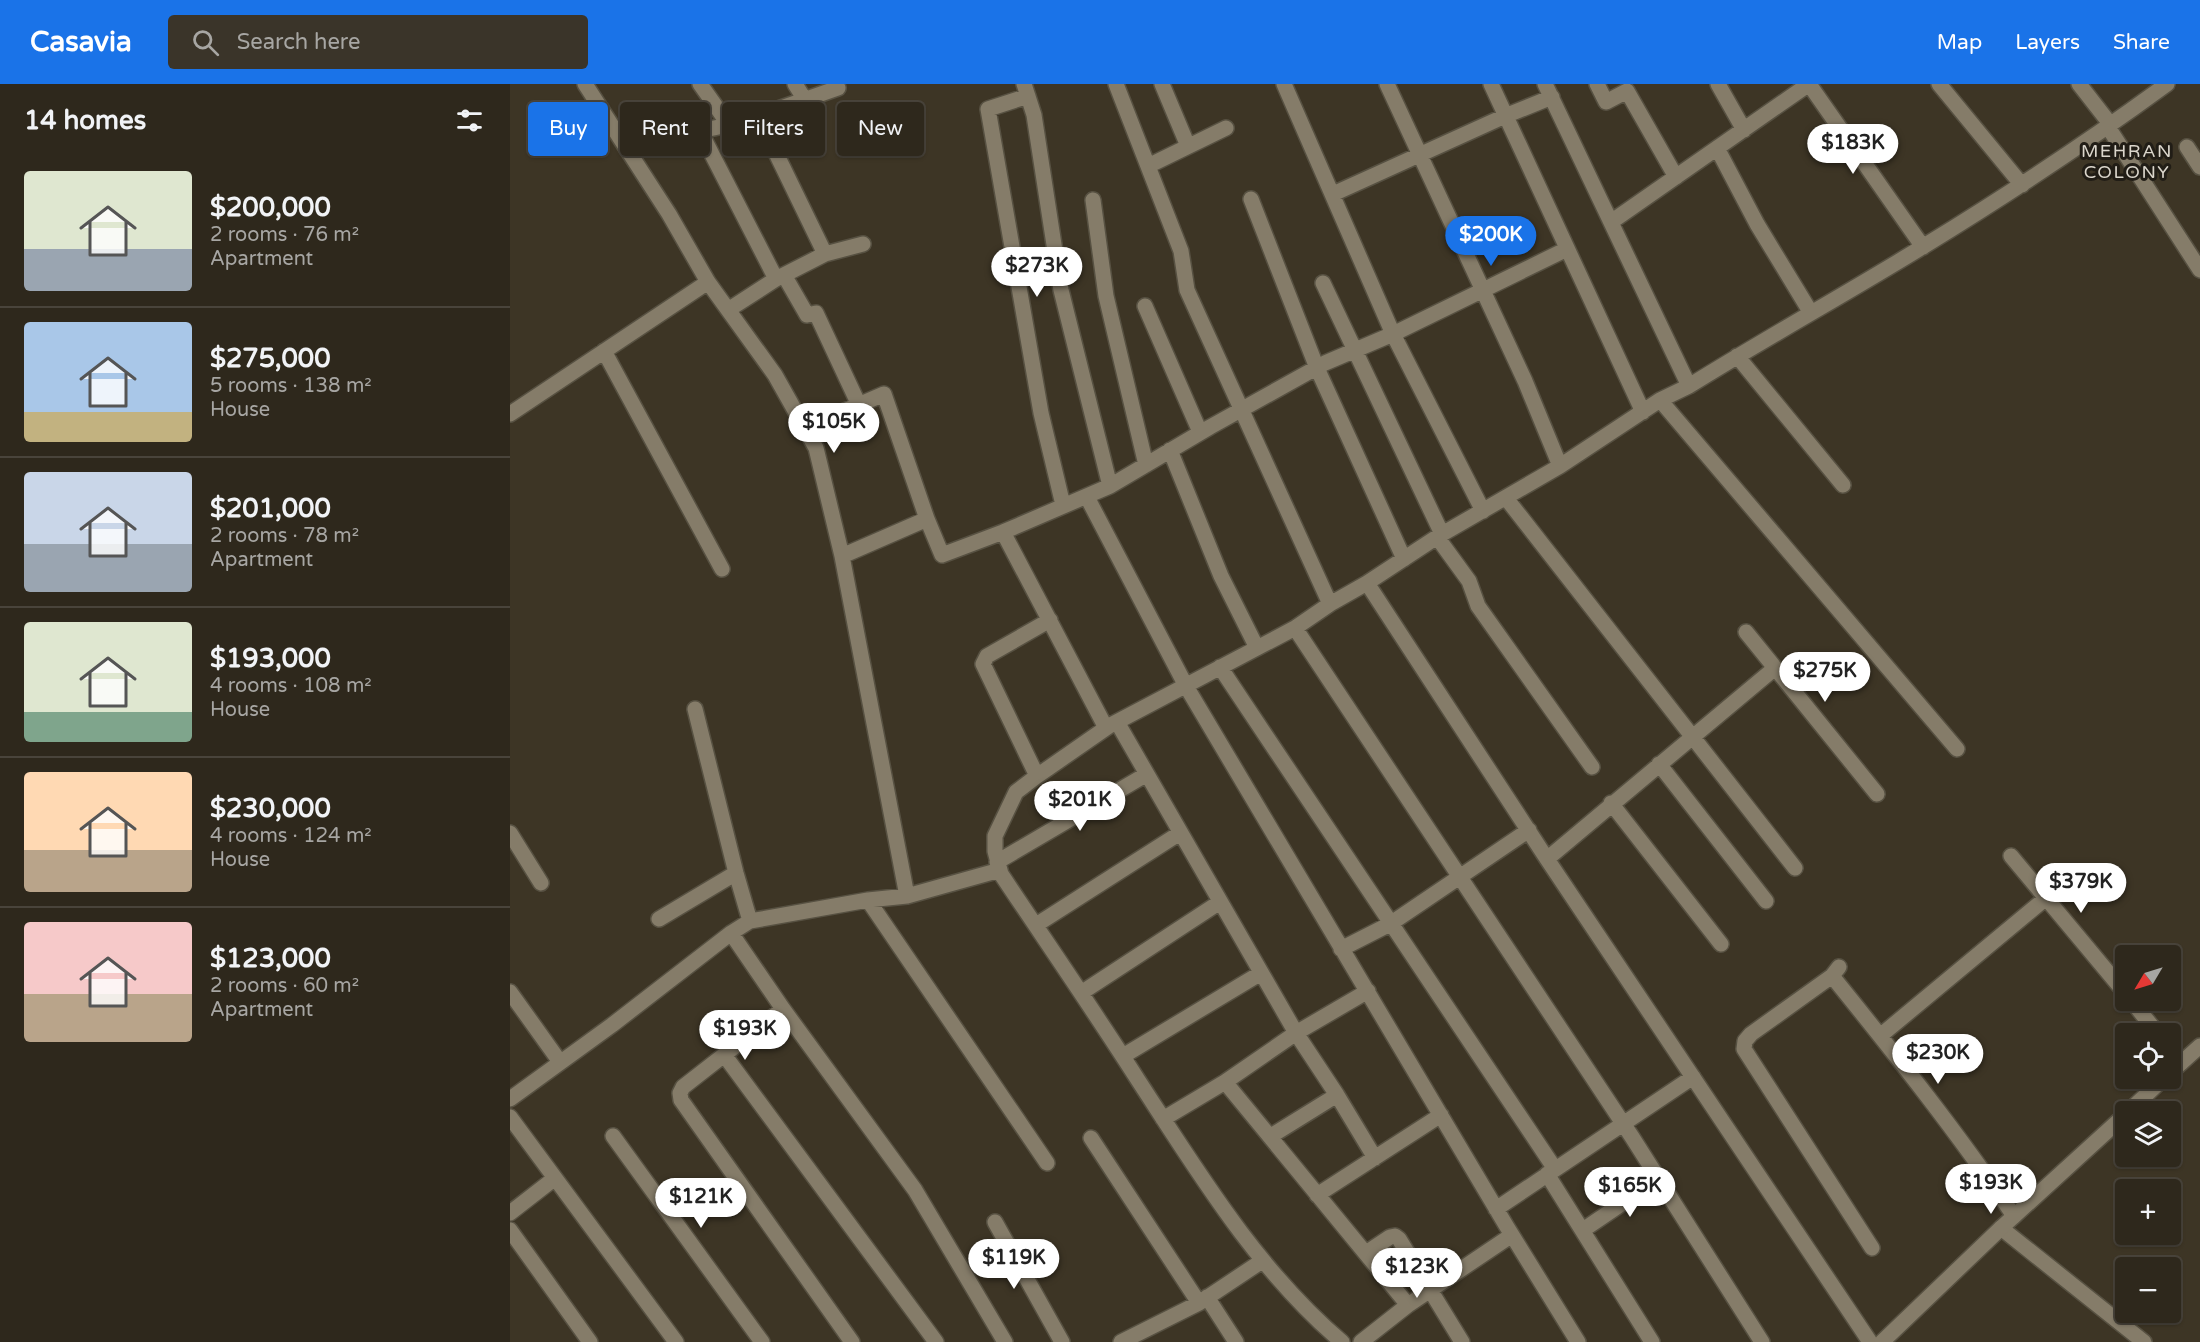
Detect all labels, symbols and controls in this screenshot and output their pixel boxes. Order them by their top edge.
search box [168,15,588,69]
text: Casavia [30,25,132,59]
icon: search [189,26,222,59]
text: Search here [237,29,360,55]
text: Map [1937,30,1982,55]
text: Layers [2015,30,2080,55]
text: Share [2113,30,2170,55]
chip: Buy [528,102,608,156]
chip: Rent [620,102,710,156]
chip: Filters [722,102,825,156]
chip: New [837,102,924,156]
icon: filters [453,104,486,137]
text: 14 homes [24,105,146,136]
pin: $183K [1811,124,1895,175]
text: $183K [1821,131,1885,155]
district label: MEHRAN COLONY [2081,140,2173,183]
text: $200,000 [210,192,331,223]
icon: home [72,195,144,267]
pin: $200K [1449,216,1533,267]
text: 2 rooms · 76 m² [210,223,359,247]
text: $200K [1459,223,1523,247]
text: Apartment [210,247,313,271]
pin: $273K [995,247,1079,298]
text: $273K [1005,254,1069,278]
text: $275,000 [210,343,330,374]
icon: home [72,346,144,418]
text: 5 rooms · 138 m² [210,374,372,398]
text: House [210,398,270,422]
pin: $105K [792,403,876,454]
text: $105K [802,410,866,434]
text: $201,000 [210,493,331,524]
icon: home [72,496,144,568]
text: 2 rooms · 78 m² [210,524,359,548]
text: Apartment [210,548,313,572]
text: $193,000 [210,643,331,674]
icon: home [72,646,144,718]
pin: $275K [1783,652,1867,703]
text: $275K [1793,659,1857,683]
text: 4 rooms · 108 m² [210,674,372,698]
text: House [210,698,270,722]
pin: $201K [1038,781,1122,832]
text: $201K [1048,788,1112,812]
text: $230,000 [210,793,331,824]
icon: home [72,796,144,868]
text: 4 rooms · 124 m² [210,824,372,848]
text: House [210,848,270,872]
pin: $379K [2039,863,2123,914]
text: $379K [2049,870,2113,894]
text: $123,000 [210,943,331,974]
north arrow [2115,945,2181,1011]
map controls [2115,945,2181,1323]
icon: home [72,946,144,1018]
text: 2 rooms · 60 m² [210,974,359,998]
text: Apartment [210,998,313,1022]
pin: $193K [703,1010,787,1061]
text: $193K [713,1017,777,1041]
button: locate [2115,1023,2181,1089]
pin: $230K [1896,1034,1980,1085]
text: $230K [1906,1041,1970,1065]
button: layers [2115,1101,2181,1167]
pin: $193K [1949,1164,2033,1215]
pin: $165K [1588,1167,1672,1218]
text: $193K [1959,1171,2023,1195]
text: $165K [1598,1174,1662,1198]
pin: $121K [659,1178,743,1229]
button: + [2115,1179,2181,1245]
text: $121K [669,1185,733,1209]
pin: $119K [972,1239,1056,1290]
text: $119K [982,1246,1046,1270]
pin: $123K [1375,1248,1459,1299]
text: $123K [1385,1255,1449,1279]
button: − [2115,1257,2181,1323]

